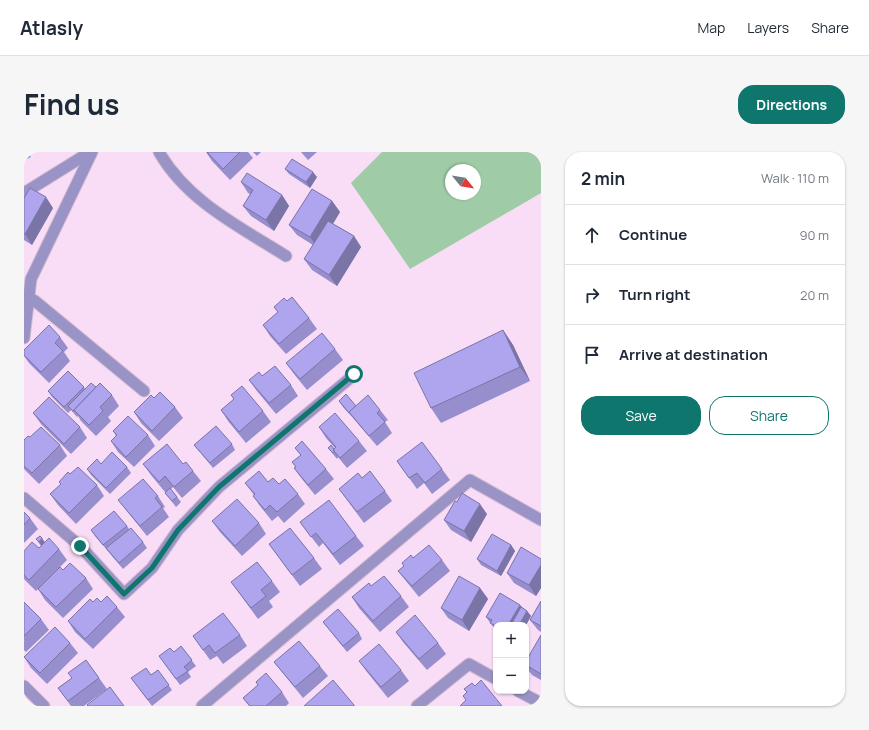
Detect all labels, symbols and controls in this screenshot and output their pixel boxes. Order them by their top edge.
text: Atlasly [20,15,83,41]
text: Map [697,18,725,37]
text: Layers [747,18,789,37]
text: Share [811,18,849,37]
text: Find us [24,85,119,123]
button: Directions [738,85,845,124]
north arrow [445,164,481,200]
text: 2 min [581,167,625,190]
text: Walk · 110 m [761,169,829,187]
icon: ahead [581,224,603,246]
text: Continue [619,224,687,245]
text: 90 m [799,226,829,244]
icon: right [581,284,603,306]
text: Turn right [619,284,690,305]
text: 20 m [800,286,829,304]
icon: arrive [581,344,603,366]
text: Arrive at destination [619,344,768,365]
route start [345,365,363,383]
button: Save [581,396,701,435]
button: Share [709,396,829,435]
route end [71,537,89,555]
map controls [493,622,529,694]
button: + [493,622,529,658]
button: − [493,658,529,694]

